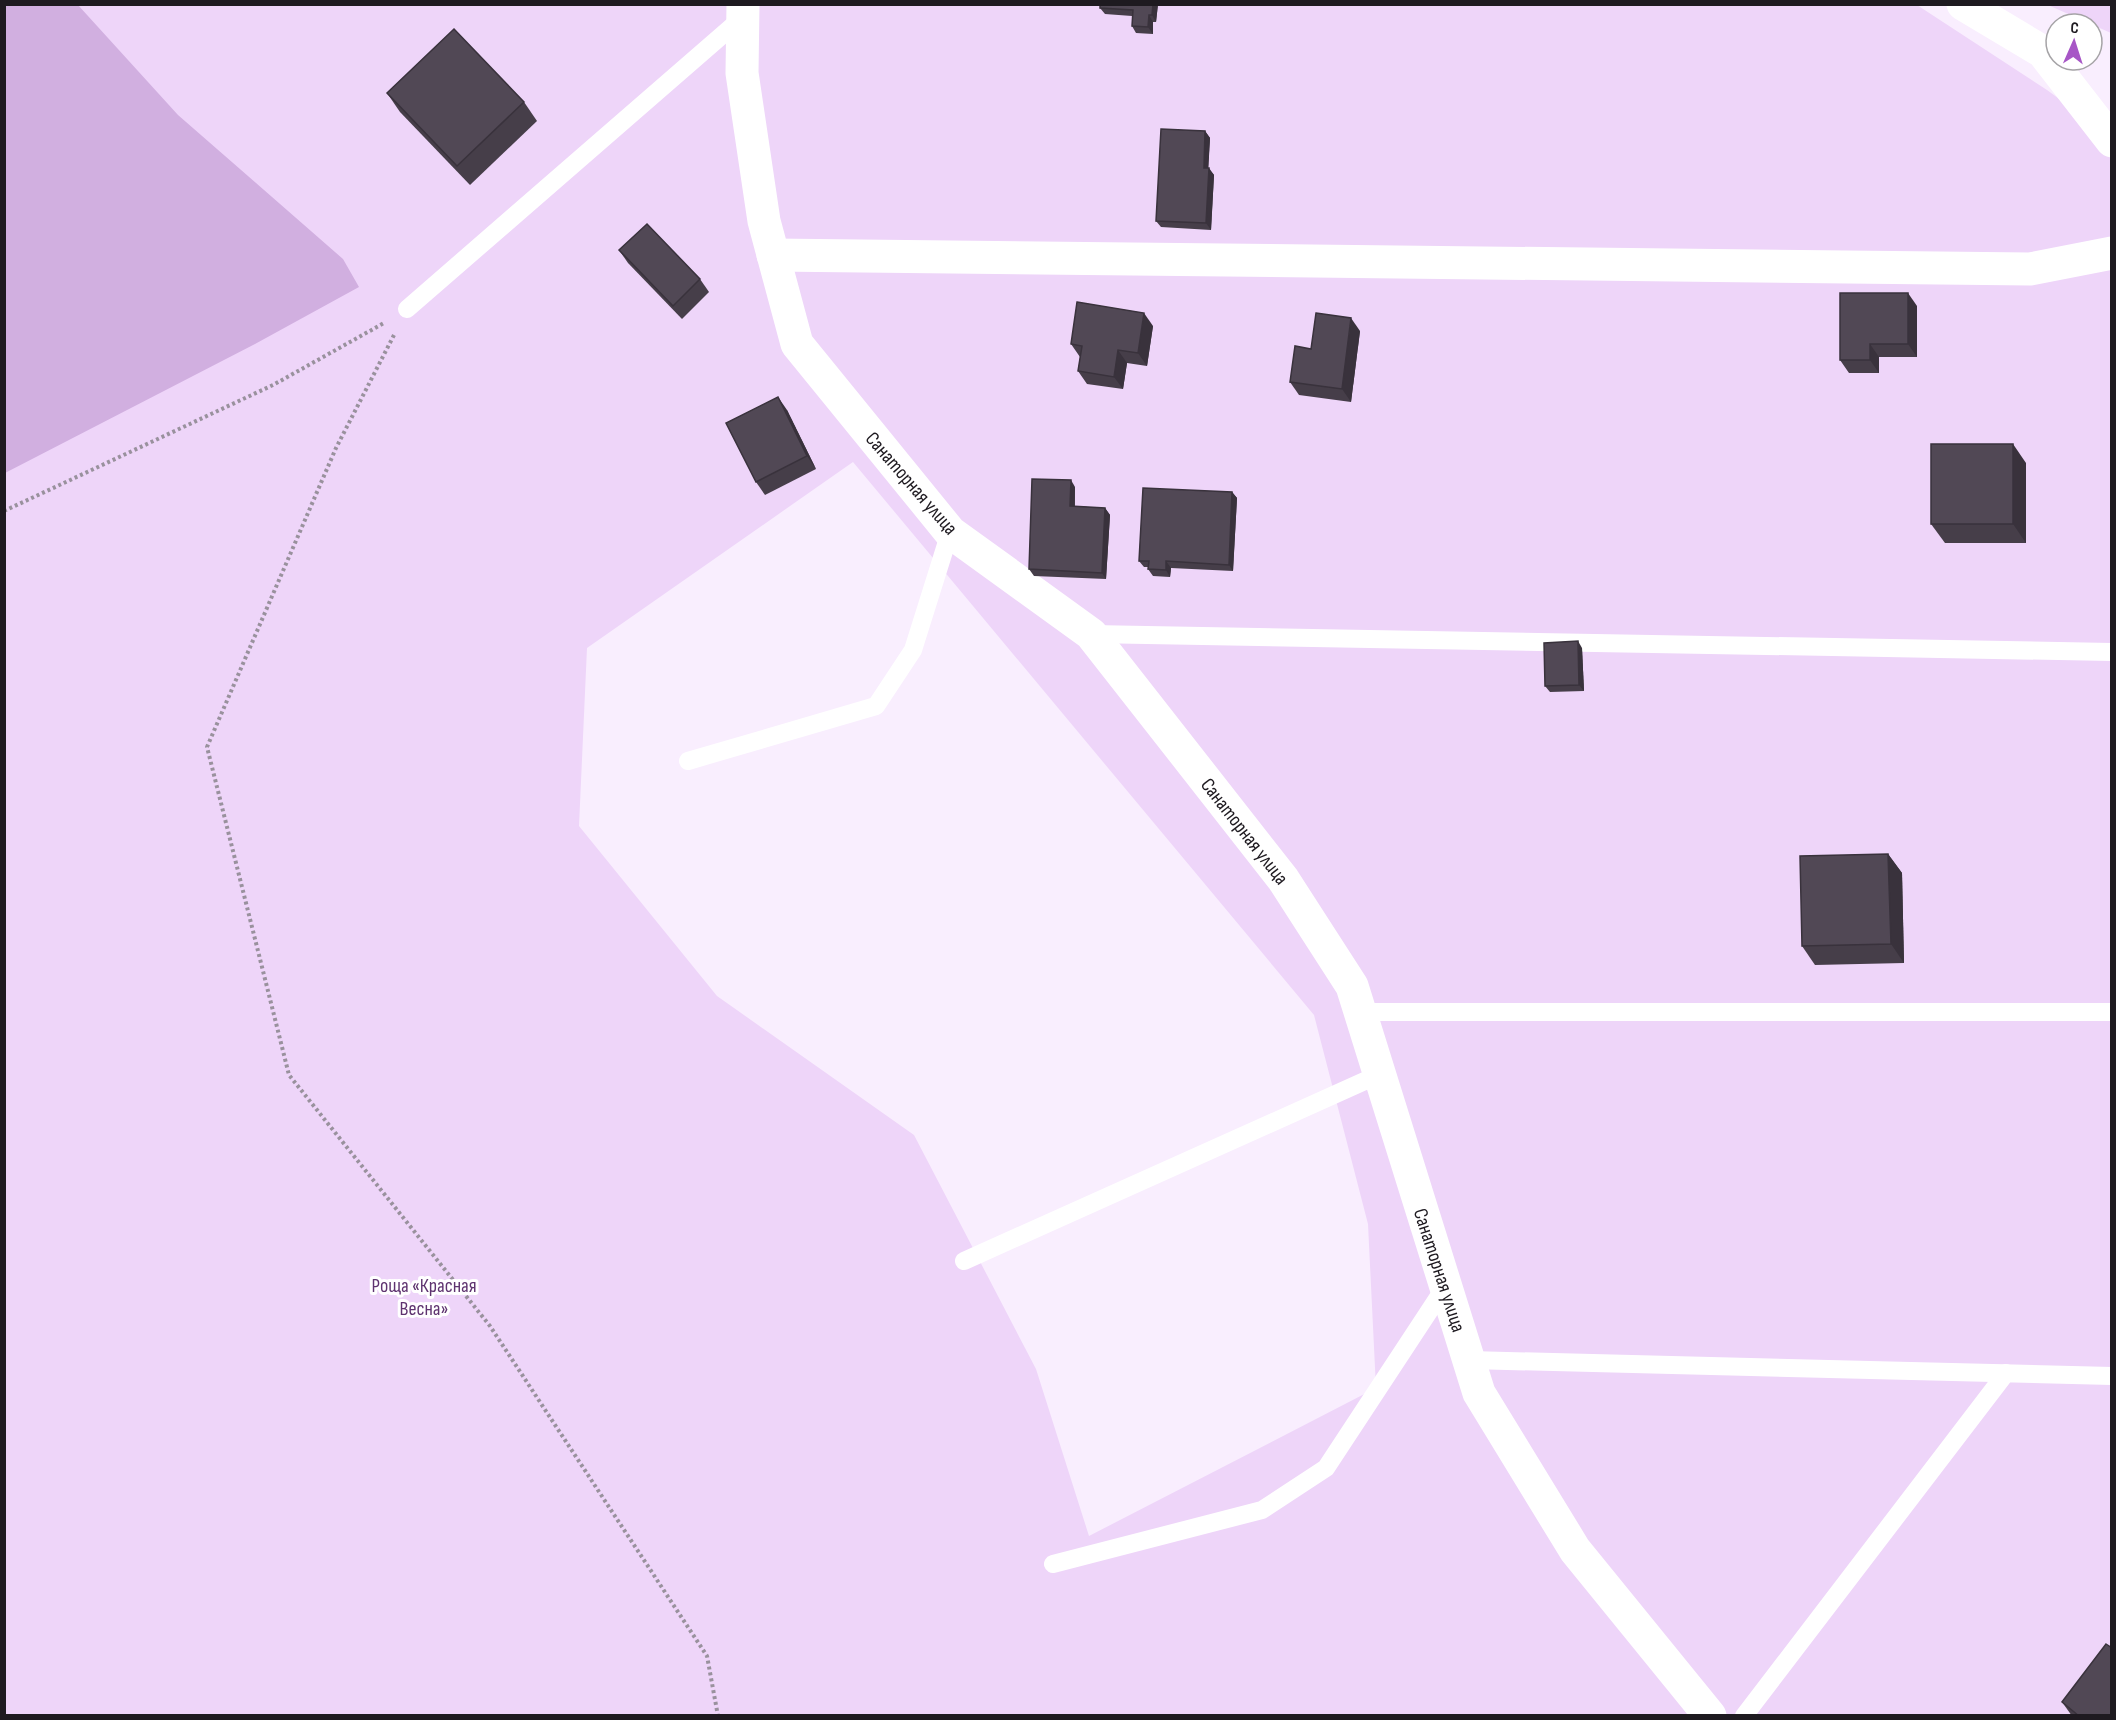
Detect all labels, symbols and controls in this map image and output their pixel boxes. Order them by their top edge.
north arrow [2044,12,2104,72]
text: С [2070,19,2079,38]
street label: Санаторная улица [860,427,962,540]
street label: Санаторная улица [1195,774,1293,890]
street label: Санаторная улица [1408,1205,1470,1335]
park label: Роща «Красная Весна» [371,1274,477,1321]

